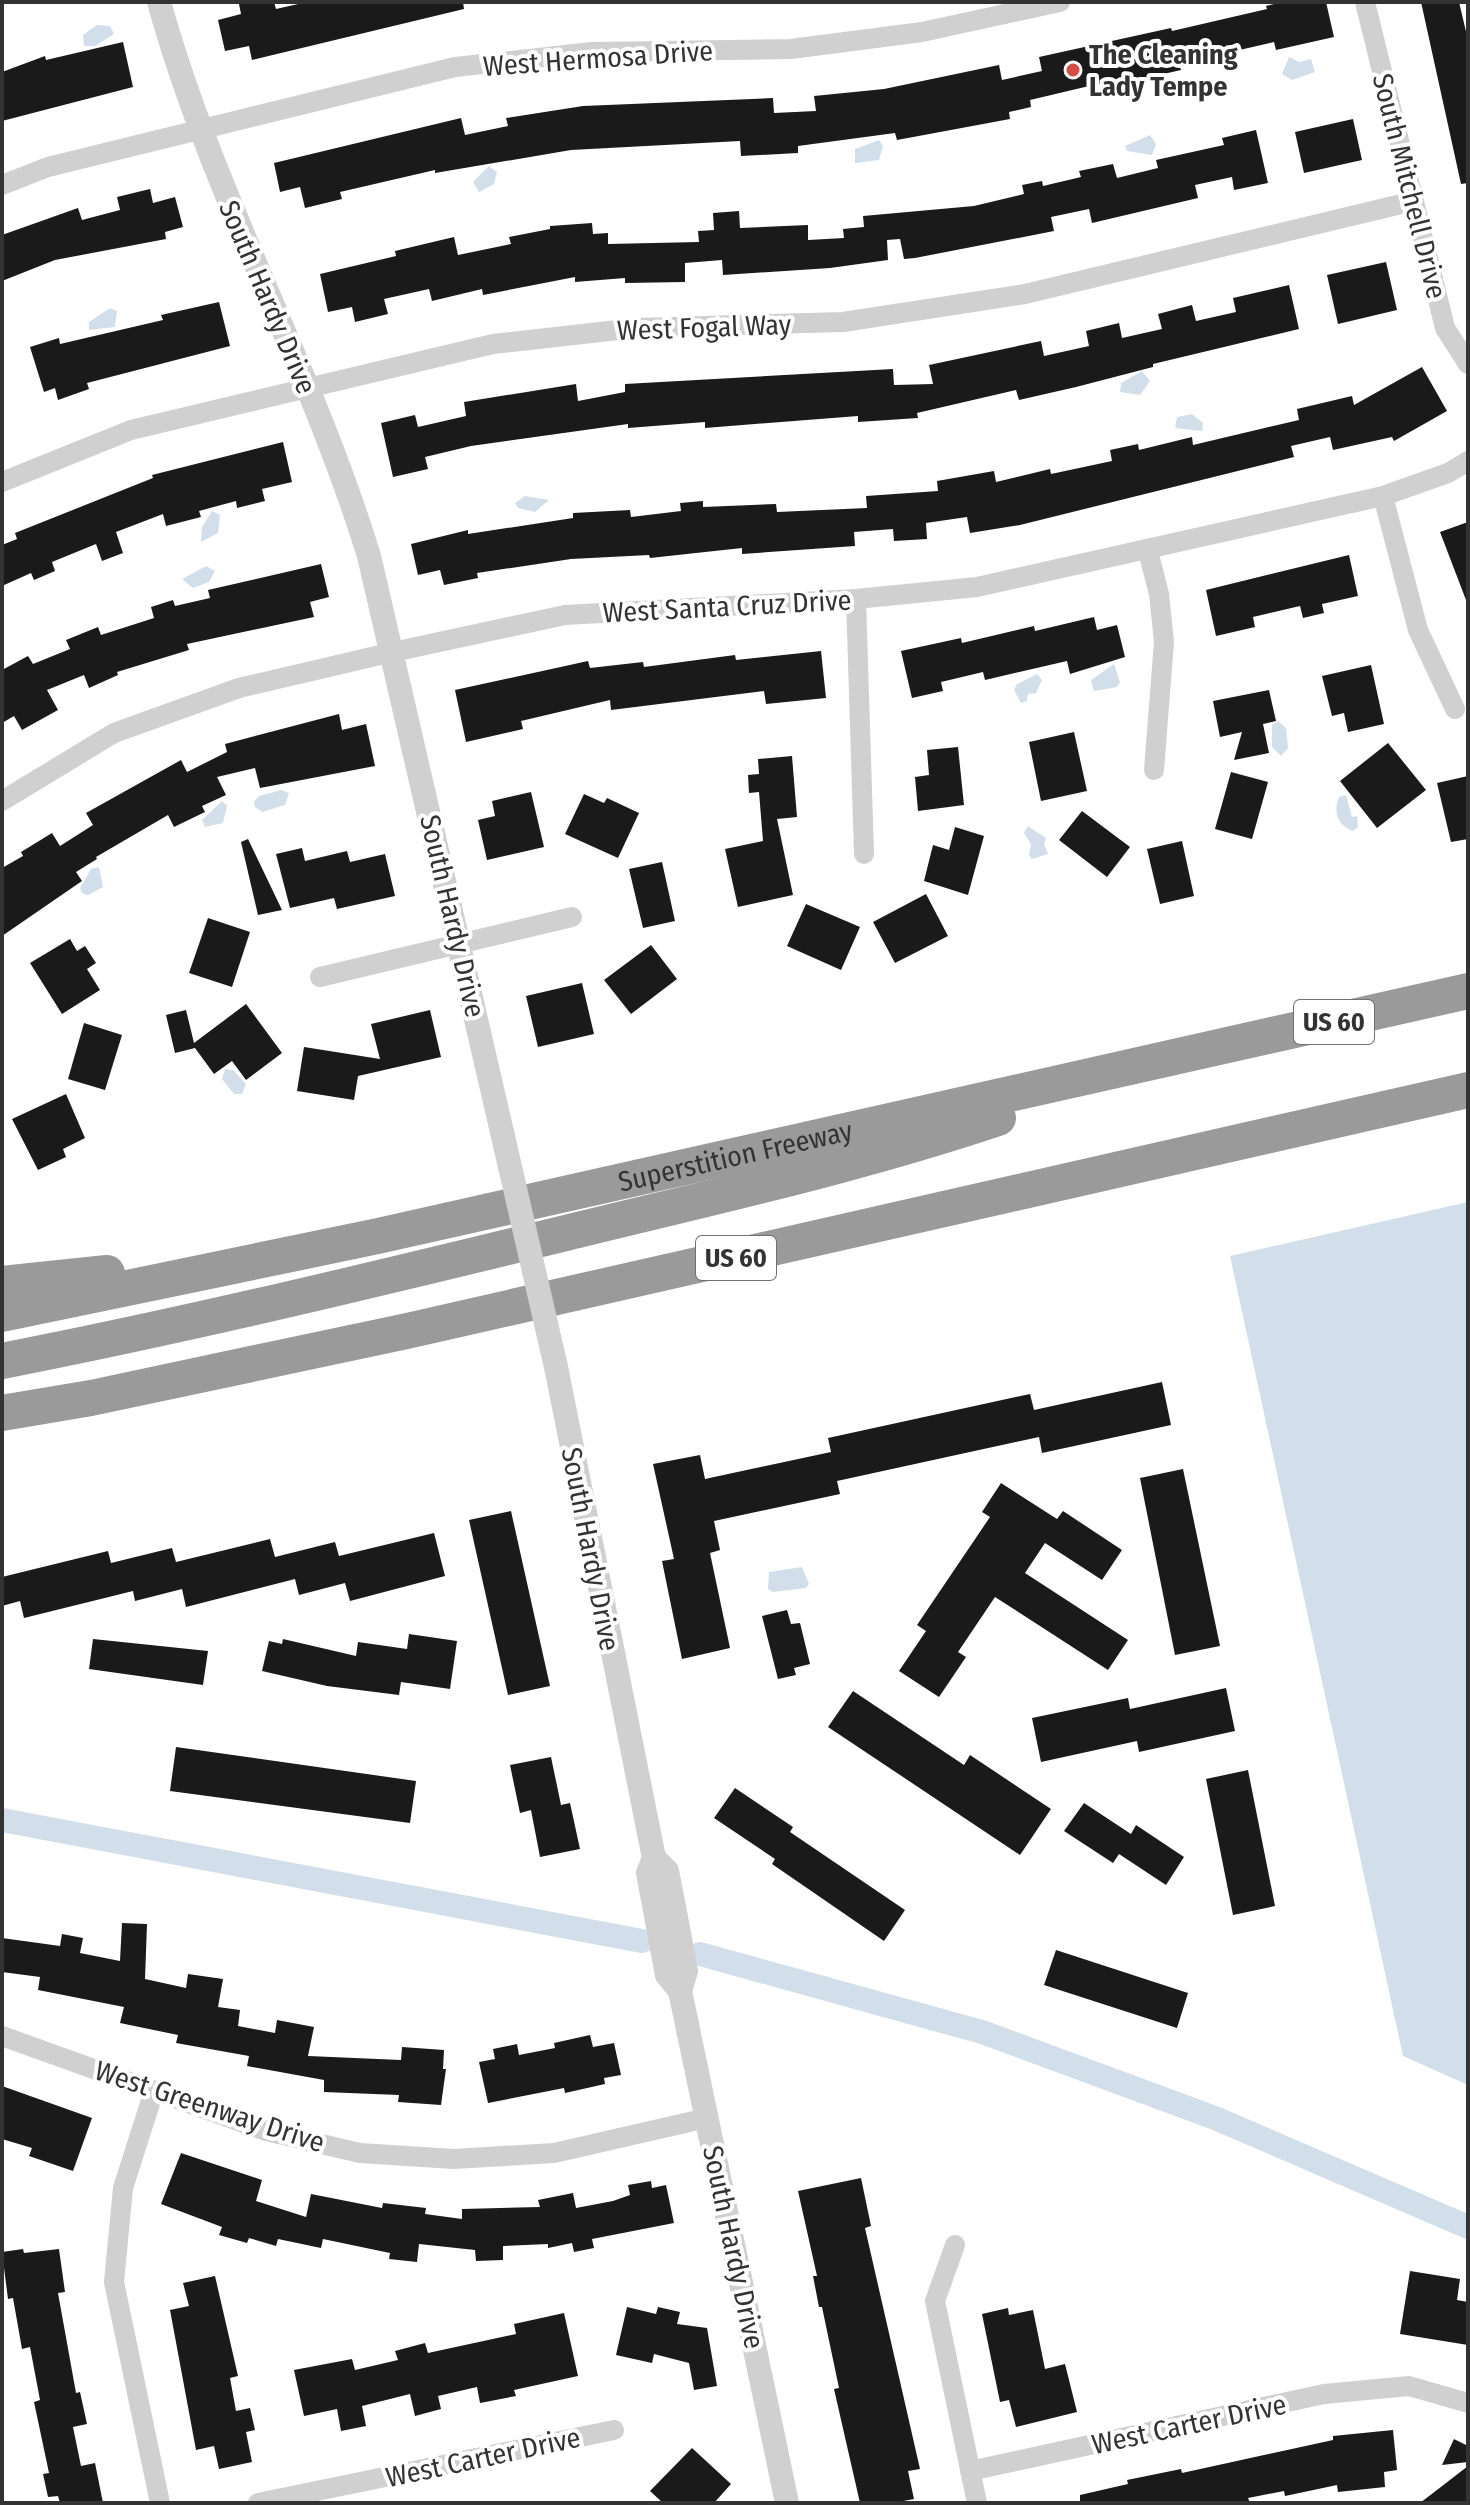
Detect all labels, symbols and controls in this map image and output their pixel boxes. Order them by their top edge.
street label: West Hermosa Drive [482,34,714,83]
place label: The Cleaning Lady Tempe [1089,38,1238,103]
marker: The Cleaning Lady Tempe [1064,61,1082,79]
street label: South Mitchell Drive [1366,70,1453,302]
street label: South Hardy Drive [212,196,323,399]
street label: West Fogal Way [616,308,792,347]
street label: West Santa Cruz Drive [602,584,852,629]
street label: South Hardy Drive [413,812,492,1021]
road number: US 60 [1294,1000,1374,1044]
street label: Superstition Freeway [615,1114,856,1199]
road number: US 60 [696,1236,776,1280]
street label: South Hardy Drive [555,1444,626,1654]
street label: West Greenway Drive [91,2054,329,2159]
street label: South Hardy Drive [696,2143,771,2352]
street label: West Carter Drive [1089,2388,1289,2461]
street label: West Carter Drive [383,2421,583,2494]

